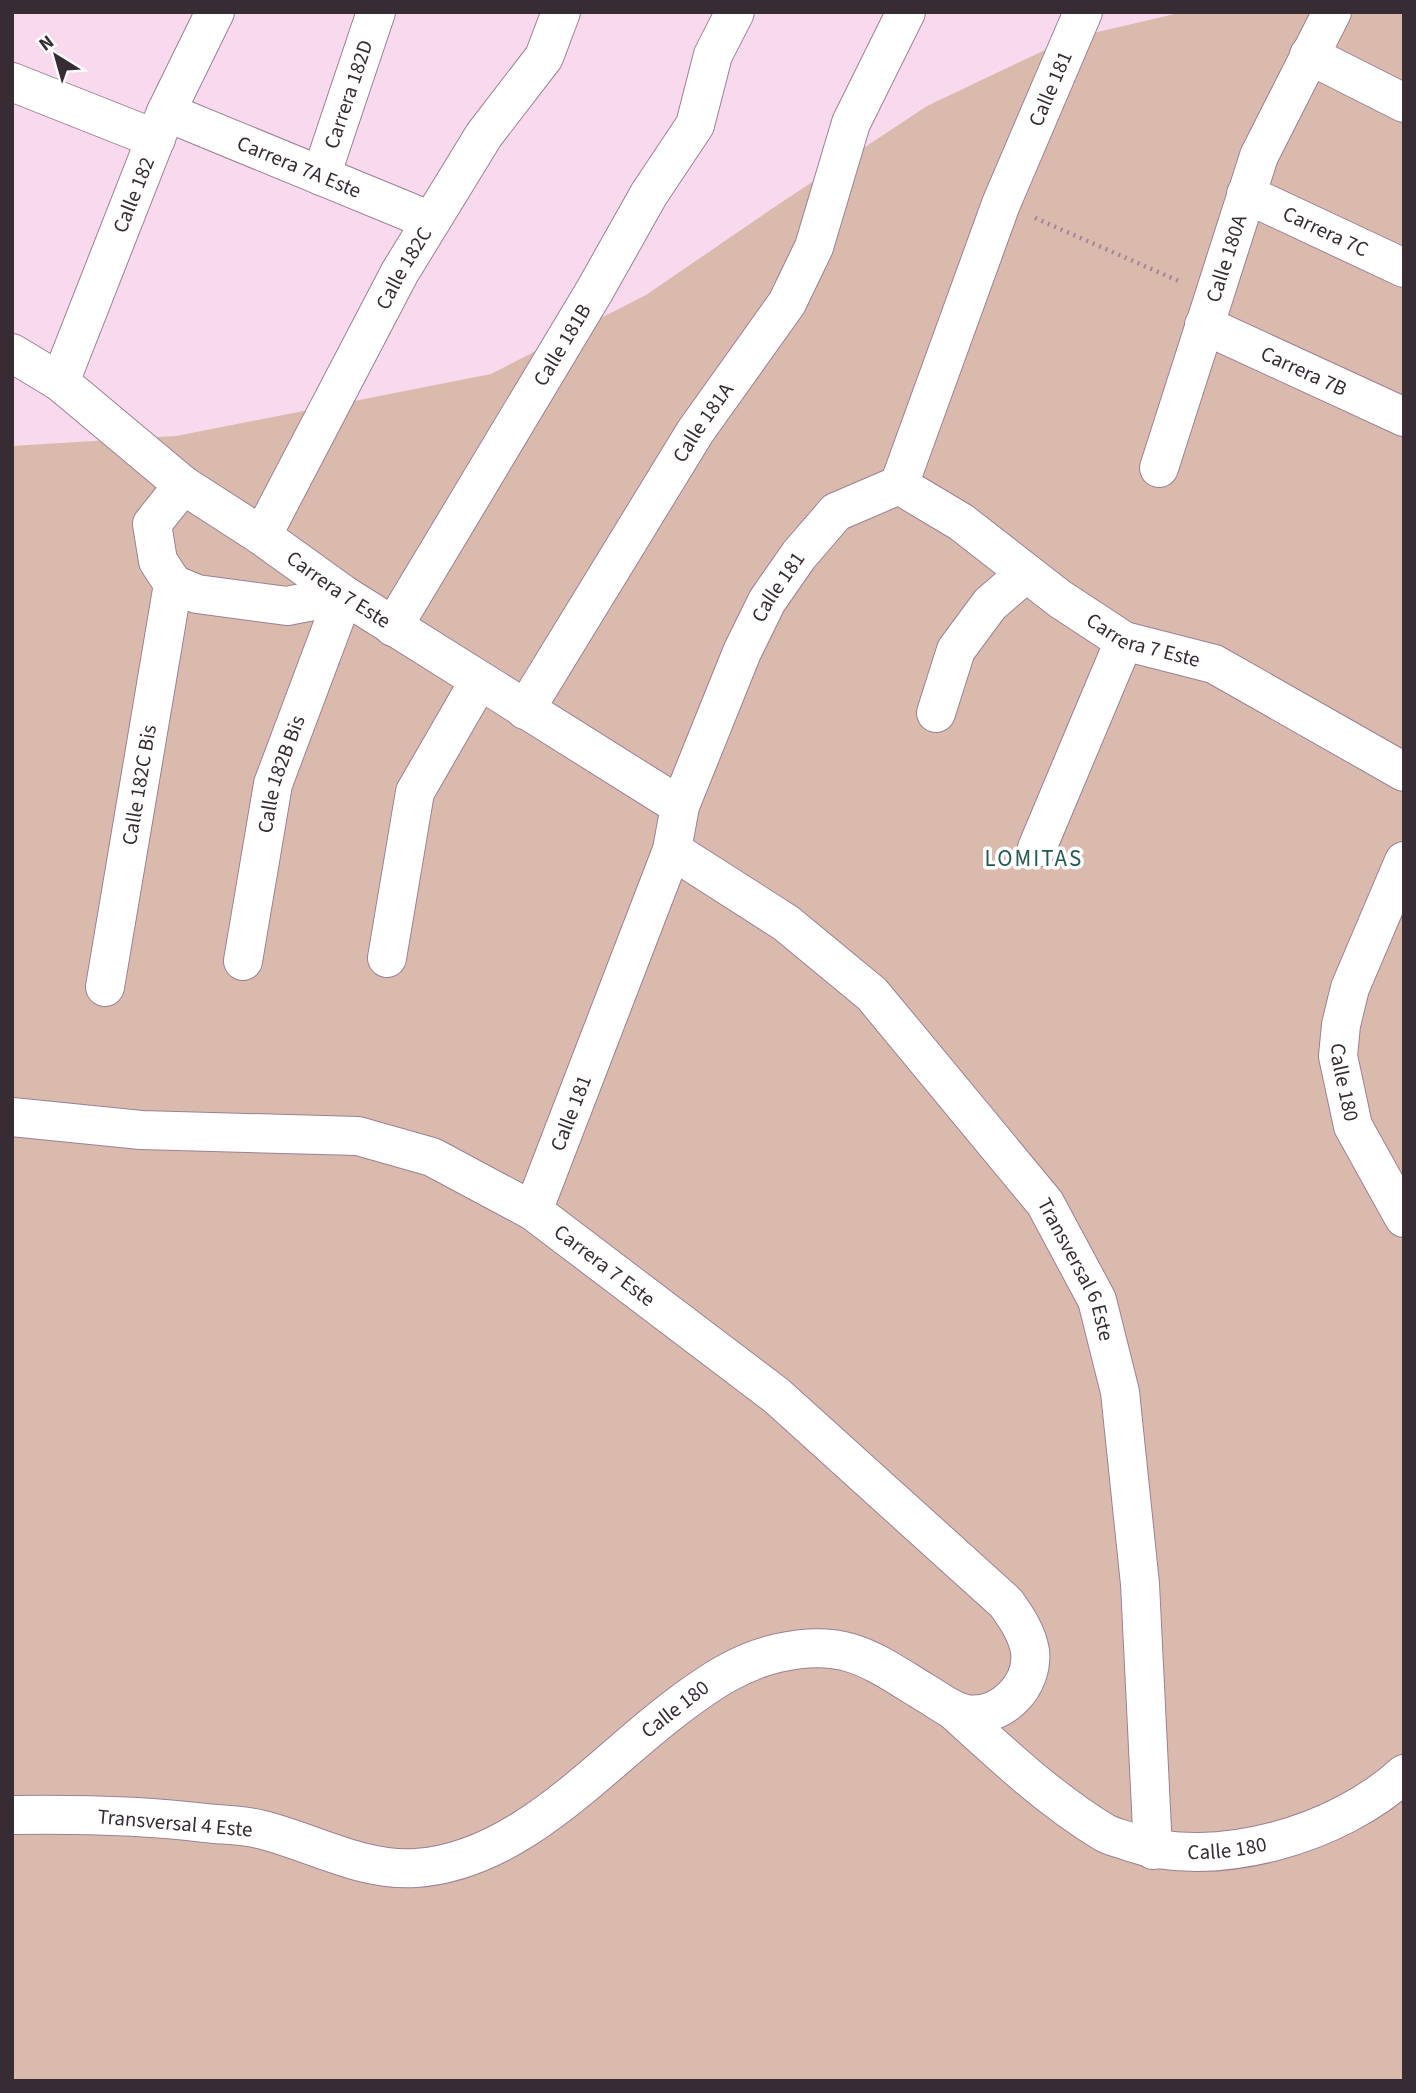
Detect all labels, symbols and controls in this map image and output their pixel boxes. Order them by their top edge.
north arrow [21,21,91,91]
text: N [33,29,60,58]
street label: Carrera 182D [316,36,381,153]
street label: Calle 181 [1021,46,1080,131]
street label: Carrera 7A Este [233,128,366,206]
street label: Calle 182 [105,153,162,237]
street label: Carrera 7C [1278,198,1373,264]
street label: Calle 180A [1198,210,1254,306]
street label: Calle 182C [368,221,439,315]
street label: Calle 181B [526,298,599,392]
street label: Carrera 7B [1256,338,1352,404]
street label: Calle 181A [665,376,741,468]
street label: Carrera 7 Este [280,543,397,636]
street label: Calle 181 [744,545,812,627]
street label: Carrera 7 Este [1080,605,1203,675]
street label: Calle 182B Bis [250,711,313,835]
street label: Calle 182C Bis [114,722,164,847]
district label: LOMITAS [985,842,1083,875]
street label: Calle 180 [1323,1042,1367,1124]
street label: Calle 181 [542,1071,599,1155]
street label: Transversal 6 Este [1030,1192,1122,1344]
street label: Carrera 7 Este [548,1217,662,1314]
street label: Calle 180 [635,1673,715,1745]
street label: Transversal 4 Este [96,1801,254,1845]
street label: Calle 180 [1187,1829,1269,1867]

